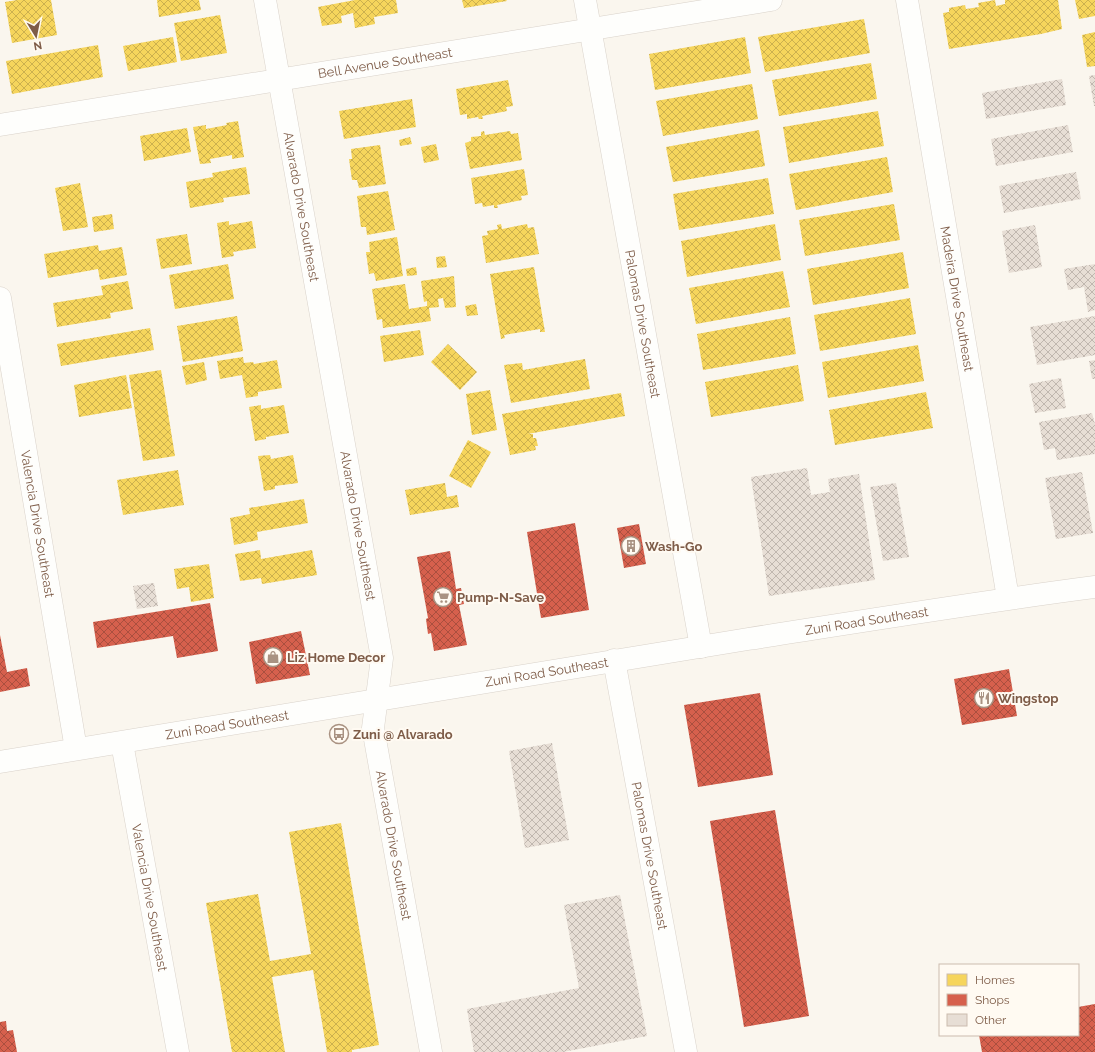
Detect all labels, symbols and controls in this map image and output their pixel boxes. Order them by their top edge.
north arrow [16,16,56,56]
text: N [32,38,43,52]
street label: Bell Avenue Southeast [317,44,454,81]
street label: Alvarado Drive Southeast [281,131,323,283]
street label: Madeira Drive Southeast [938,225,977,373]
street label: Palomas Drive Southeast [622,249,664,400]
street label: Valencia Drive Southeast [18,449,58,599]
street label: Alvarado Drive Southeast [338,450,379,602]
building icon: Wash-Go [620,535,642,557]
place label: Wash-Go [645,539,703,554]
supermarket icon: Pump-N-Save [432,586,454,608]
place label: Pump-N-Save [457,590,544,605]
street label: Zuni Road Southeast [804,603,930,637]
shop icon: Liz Home Decor [262,646,284,668]
place label: Liz Home Decor [287,650,385,665]
street label: Zuni Road Southeast [484,654,610,689]
restaurant icon: Wingstop [973,687,995,709]
place label: Wingstop [998,691,1059,706]
street label: Zuni Road Southeast [164,707,290,742]
bus stop icon: Zuni @ Alvarado [328,723,350,745]
place label: Zuni @ Alvarado [353,727,453,742]
street label: Alvarado Drive Southeast [373,769,415,922]
street label: Palomas Drive Southeast [629,781,671,932]
street label: Valencia Drive Southeast [129,823,171,973]
legend [939,964,1079,1036]
text: Homes [975,973,1015,987]
text: Shops [975,993,1010,1007]
text: Other [975,1013,1007,1027]

